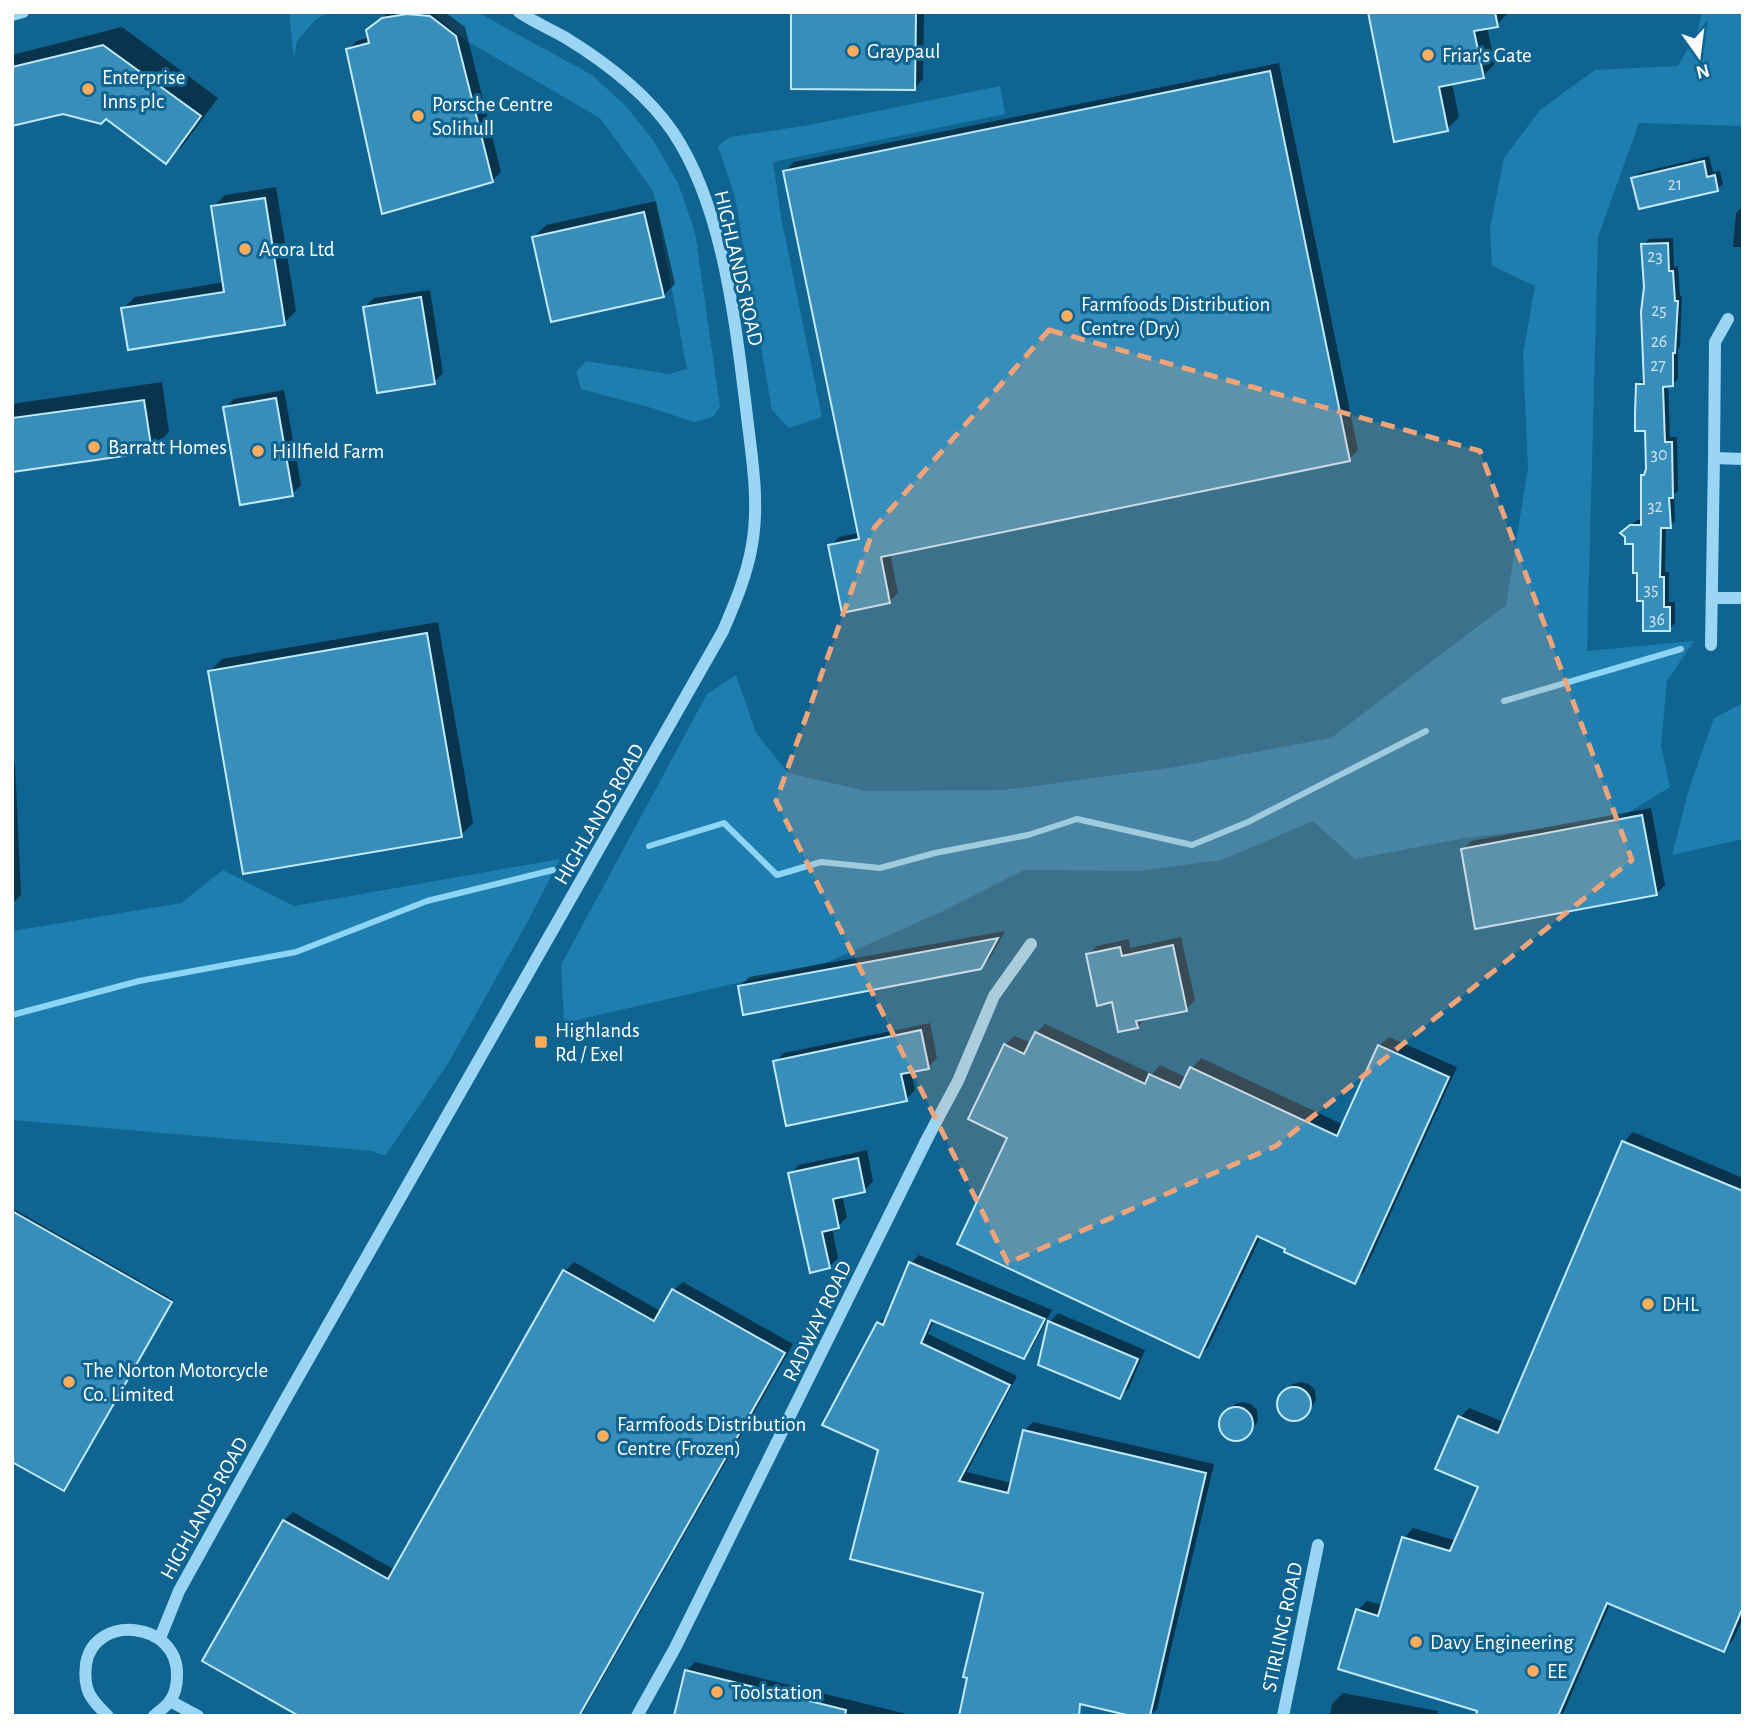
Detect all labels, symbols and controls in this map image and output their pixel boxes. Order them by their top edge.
north arrow [1664,21,1734,91]
place label: Graypaul [867,41,940,62]
marker: Graypaul [845,43,861,59]
place label: Friar's Gate [1442,45,1532,66]
marker: Friar's Gate [1420,47,1436,63]
text: N [1694,60,1711,82]
place label: Enterprise Inns plc [102,67,185,112]
marker: Enterprise Inns plc [80,81,96,97]
place label: Porsche Centre Solihull [432,94,553,139]
marker: Porsche Centre Solihull [410,108,426,124]
house number: 21 [1668,176,1682,194]
street label: HIGHLANDS ROAD [710,188,767,348]
place label: Acora Ltd [259,239,335,260]
marker: Acora Ltd [237,241,253,257]
house number: 23 [1647,248,1663,266]
place label: Farmfoods Distribution Centre (Dry) [1081,294,1270,339]
house number: 25 [1651,302,1667,320]
marker: Farmfoods Distribution Centre (Dry) [1059,308,1075,324]
house number: 26 [1651,333,1667,351]
house number: 27 [1650,357,1666,375]
place label: Barratt Homes [108,437,227,458]
marker: Barratt Homes [86,439,102,455]
place label: Hillfield Farm [272,441,384,462]
marker: Hillfield Farm [250,443,266,459]
house number: 30 [1651,446,1667,464]
house number: 32 [1647,498,1663,516]
house number: 35 [1644,581,1658,599]
house number: 36 [1649,611,1665,629]
street label: HIGHLANDS ROAD [551,740,648,888]
place label: Highlands Rd / Exel [555,1020,640,1065]
marker: Highlands Rd / Exel [533,1034,549,1050]
street label: RADWAY ROAD [779,1258,856,1385]
place label: DHL [1662,1294,1699,1315]
marker: DHL [1640,1296,1656,1312]
place label: The Norton Motorcycle Co. Limited [83,1360,268,1405]
marker: The Norton Motorcycle Co. Limited [61,1374,77,1390]
place label: Farmfoods Distribution Centre (Frozen) [617,1414,806,1459]
marker: Farmfoods Distribution Centre (Frozen) [595,1428,611,1444]
street label: HIGHLANDS ROAD [157,1434,252,1583]
street label: STIRLING ROAD [1259,1560,1306,1694]
place label: Davy Engineering [1430,1632,1574,1653]
marker: Davy Engineering [1408,1634,1424,1650]
place label: EE [1547,1661,1567,1682]
marker: EE [1525,1663,1541,1679]
place label: Toolstation [731,1682,823,1703]
marker: Toolstation [709,1684,725,1700]

